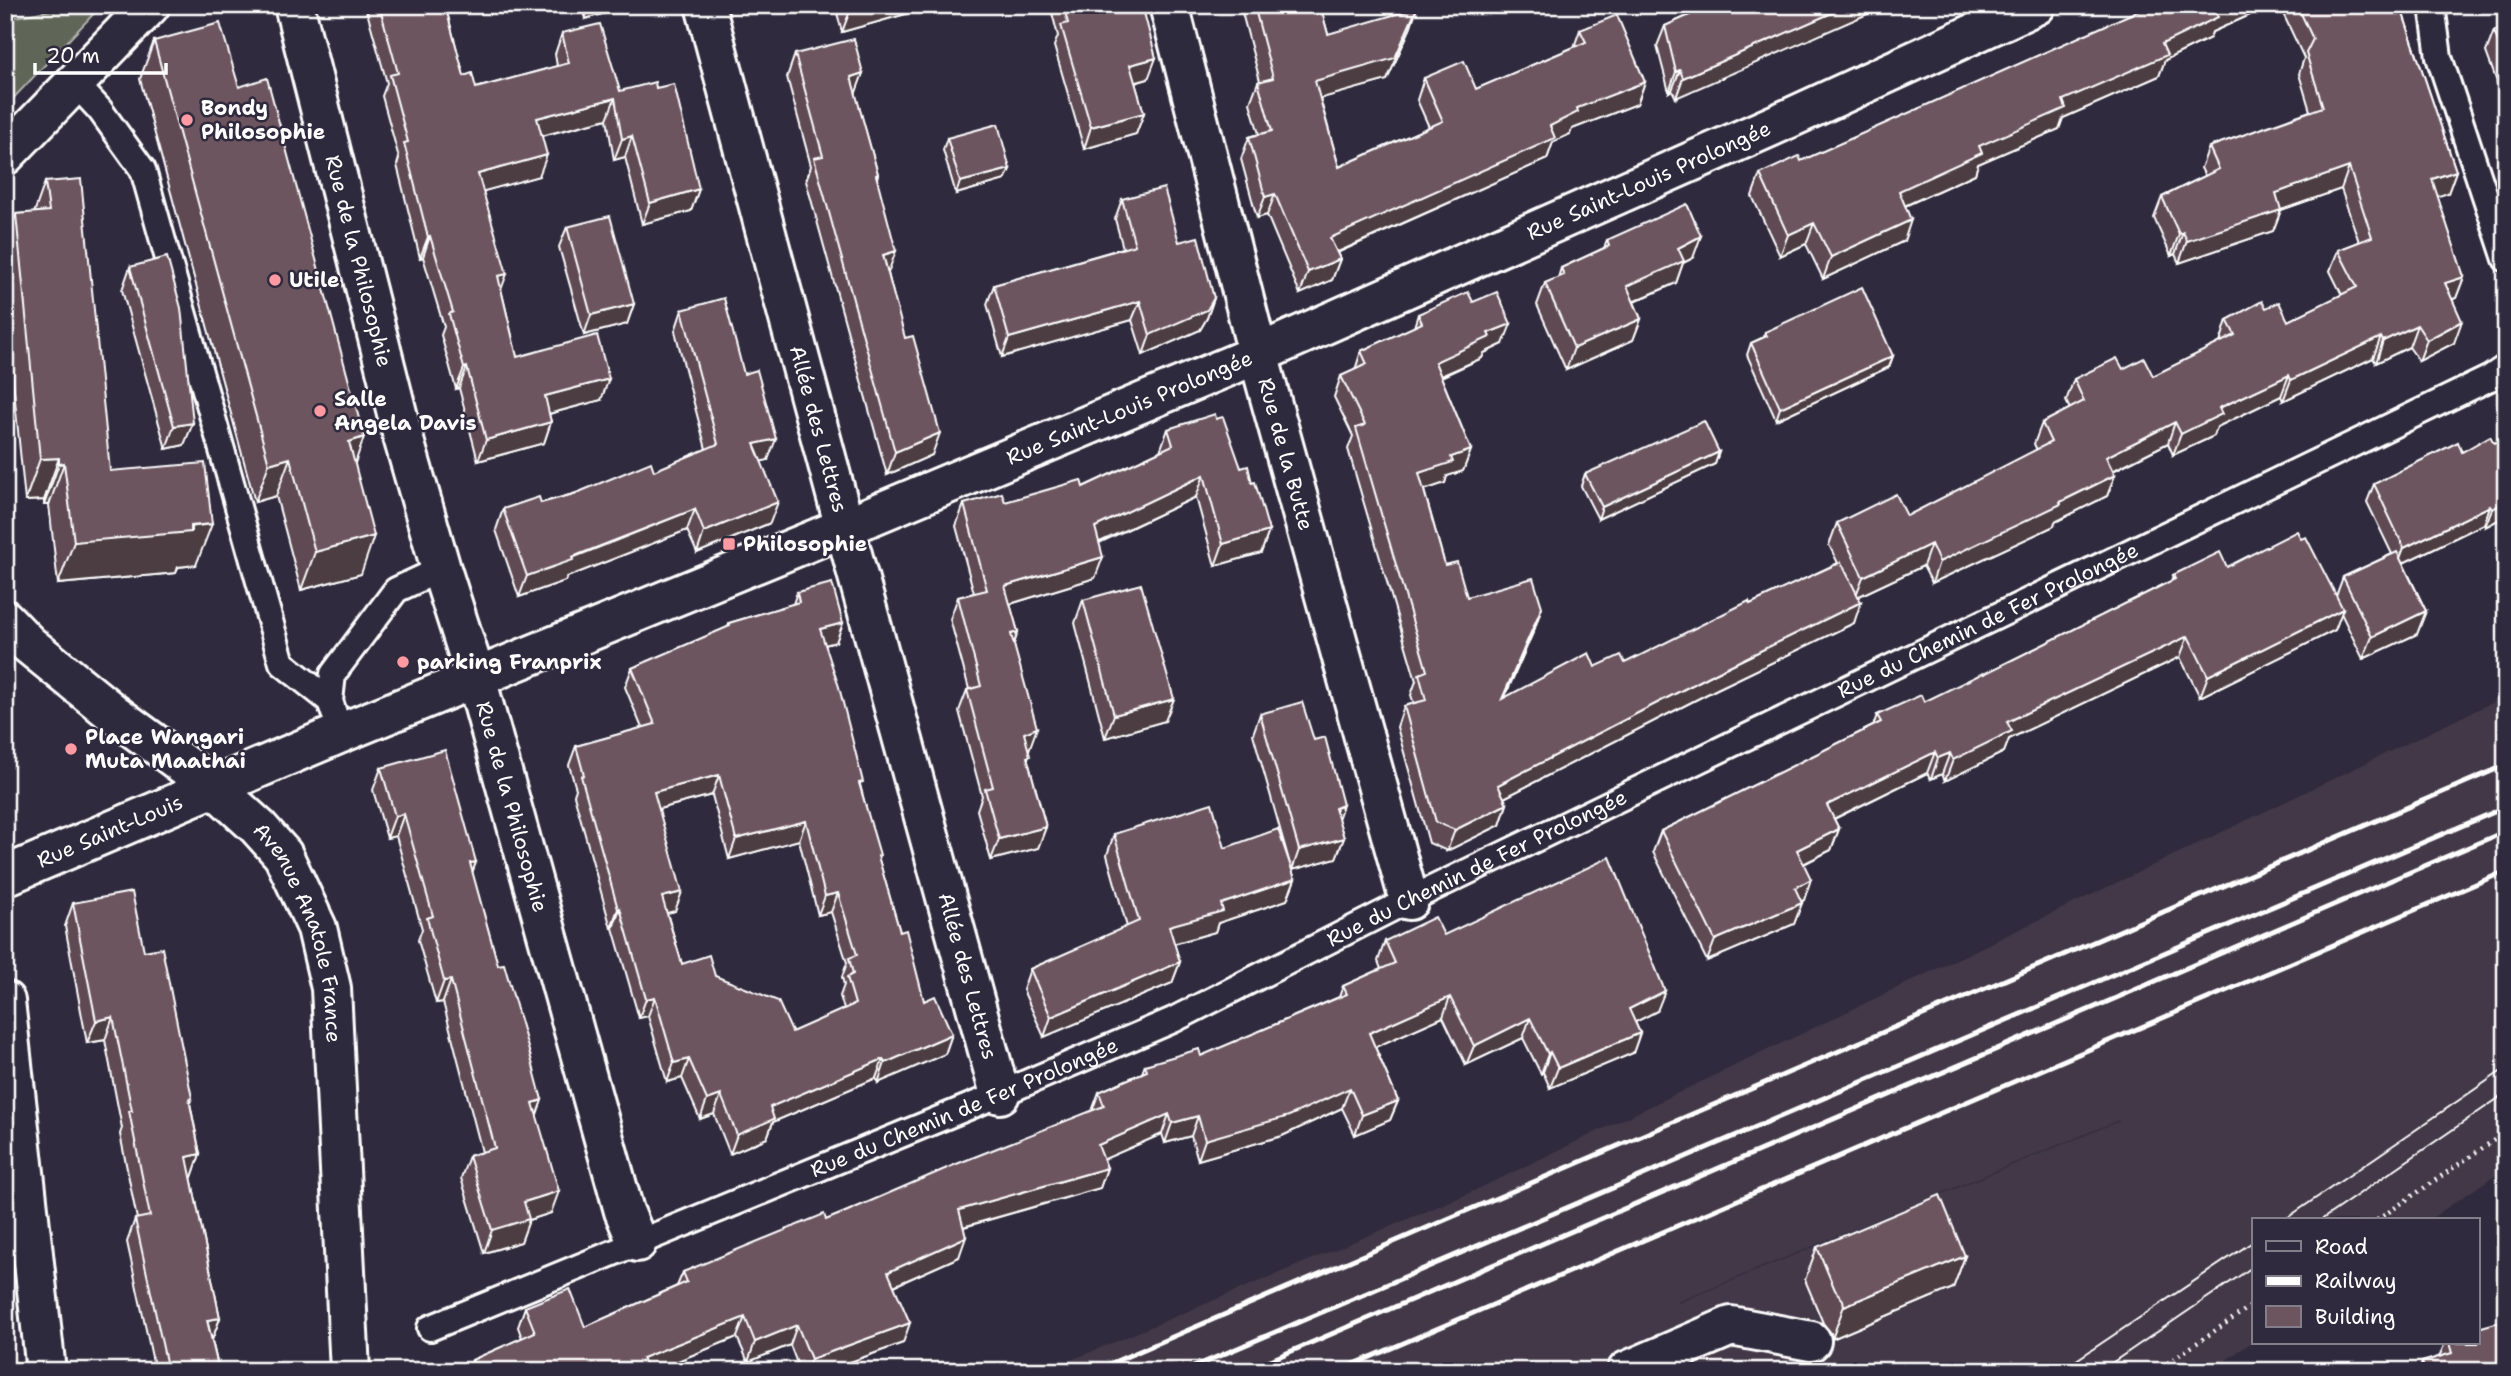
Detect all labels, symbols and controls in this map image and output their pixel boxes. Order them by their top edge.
scale bar [35,32,166,76]
text: 20 m [46,42,100,70]
place label: Bondy Philosophie [201,94,325,146]
marker: Bondy Philosophie [179,112,195,128]
street label: Rue Saint-Louis Prolongée [1522,114,1775,247]
street label: Rue de la Philosophie [318,152,399,370]
place label: Utile [289,266,340,294]
marker: Utile [267,272,283,288]
street label: Allée des Lettres [783,342,854,516]
street label: Rue Saint-Louis Prolongée [1002,344,1257,472]
street label: Rue de la Butte [1251,375,1320,534]
place label: Salle Angela Davis [334,385,477,437]
marker: Salle Angela Davis [312,403,328,419]
place label: Philosophie [743,530,867,558]
marker: Philosophie [721,536,737,552]
street label: Rue du Chemin de Fer Prolongée [1833,536,2143,705]
place label: parking Franprix [417,648,601,676]
marker: parking Franprix [395,654,411,670]
street label: Rue de la Philosophie [469,698,554,915]
place label: Place Wangari Muta Maathai [85,723,246,775]
marker: Place Wangari Muta Maathai [63,741,79,757]
street label: Rue du Chemin de Fer Prolongée [1322,783,1632,953]
street label: Rue Saint-Louis [33,788,187,875]
street label: Avenue Anatole France [247,817,348,1043]
street label: Allée des Lettres [931,890,1004,1063]
street label: Rue du Chemin de Fer Prolongée [806,1031,1123,1184]
legend [2252,1218,2480,1344]
text: Road [2315,1233,2368,1261]
text: Railway [2315,1267,2397,1295]
text: Building [2315,1303,2395,1331]

